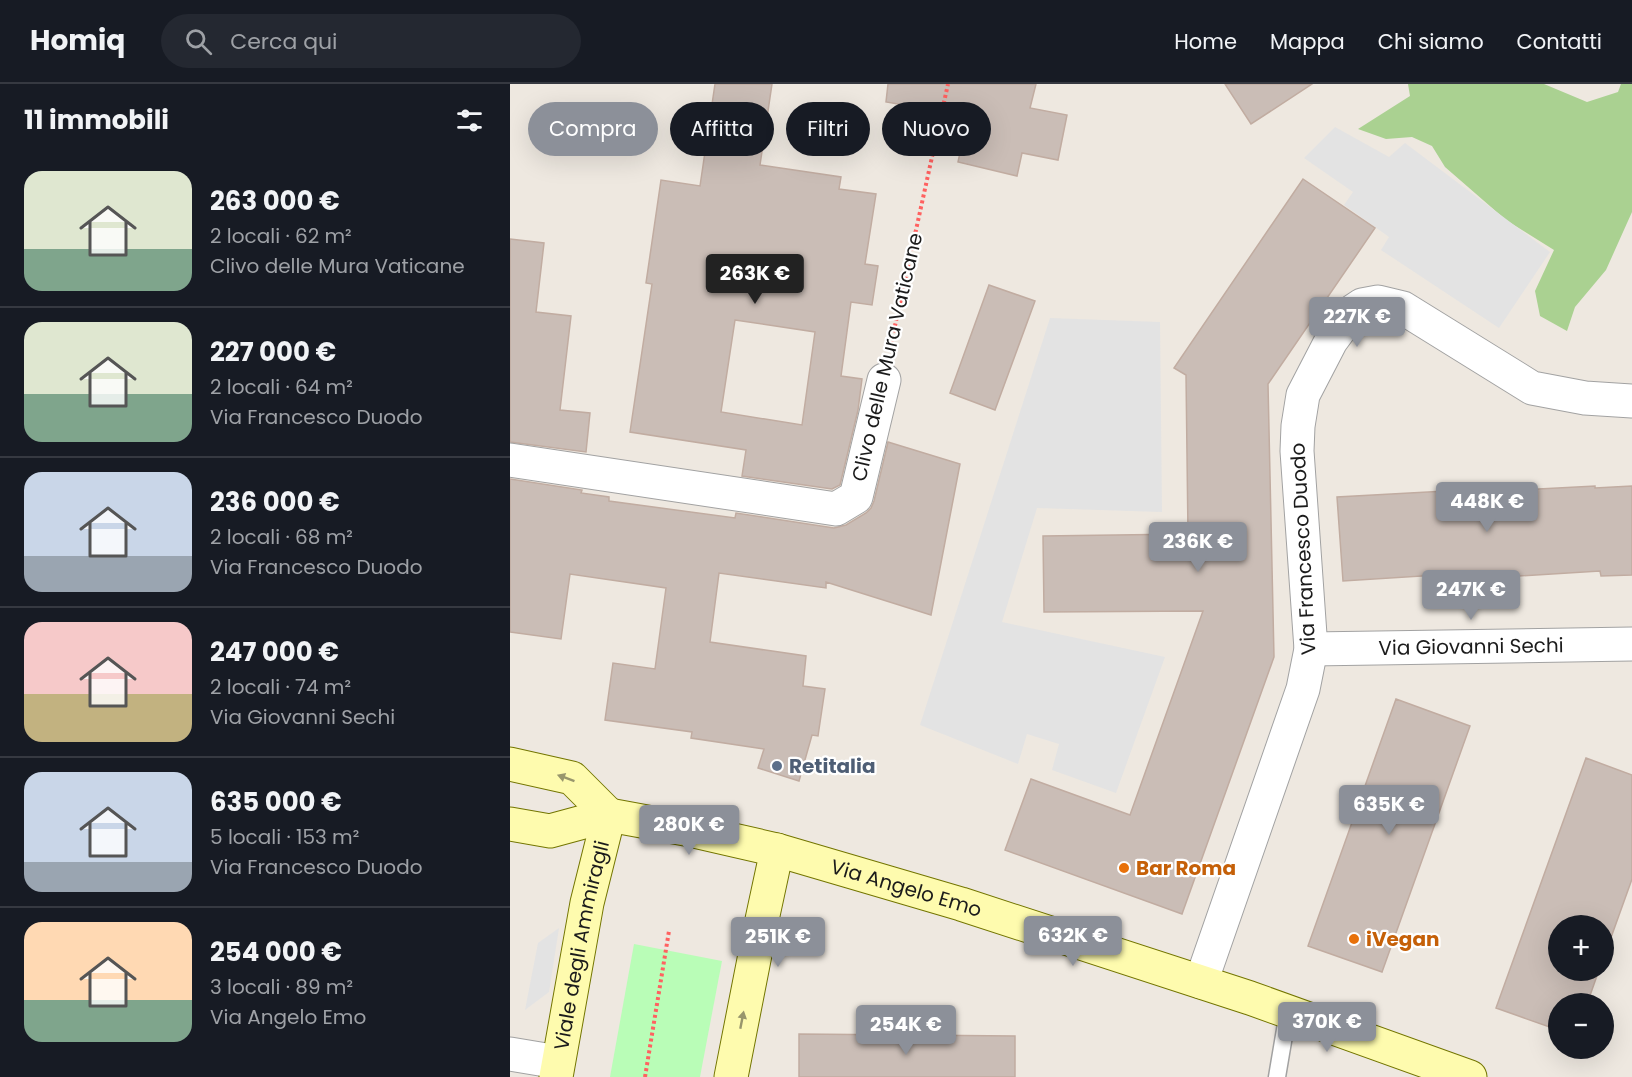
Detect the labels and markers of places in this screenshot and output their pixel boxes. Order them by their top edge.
pin: 263K € [706,254,804,305]
pin: 227K € [1308,297,1406,348]
pin: 448K € [1438,482,1536,533]
pin: 236K € [1149,522,1247,573]
pin: 247K € [1422,570,1520,621]
place label: Retitalia [789,752,875,780]
marker: Retitalia [770,759,784,773]
pin: 635K € [1340,785,1438,836]
pin: 280K € [640,805,738,856]
place label: Bar Roma [1136,854,1236,882]
marker: Bar Roma [1117,861,1131,875]
pin: 632K € [1024,916,1122,967]
pin: 251K € [729,917,827,968]
place label: iVegan [1366,925,1439,953]
marker: iVegan [1347,932,1361,946]
pin: 370K € [1278,1002,1376,1053]
pin: 254K € [857,1005,955,1056]

